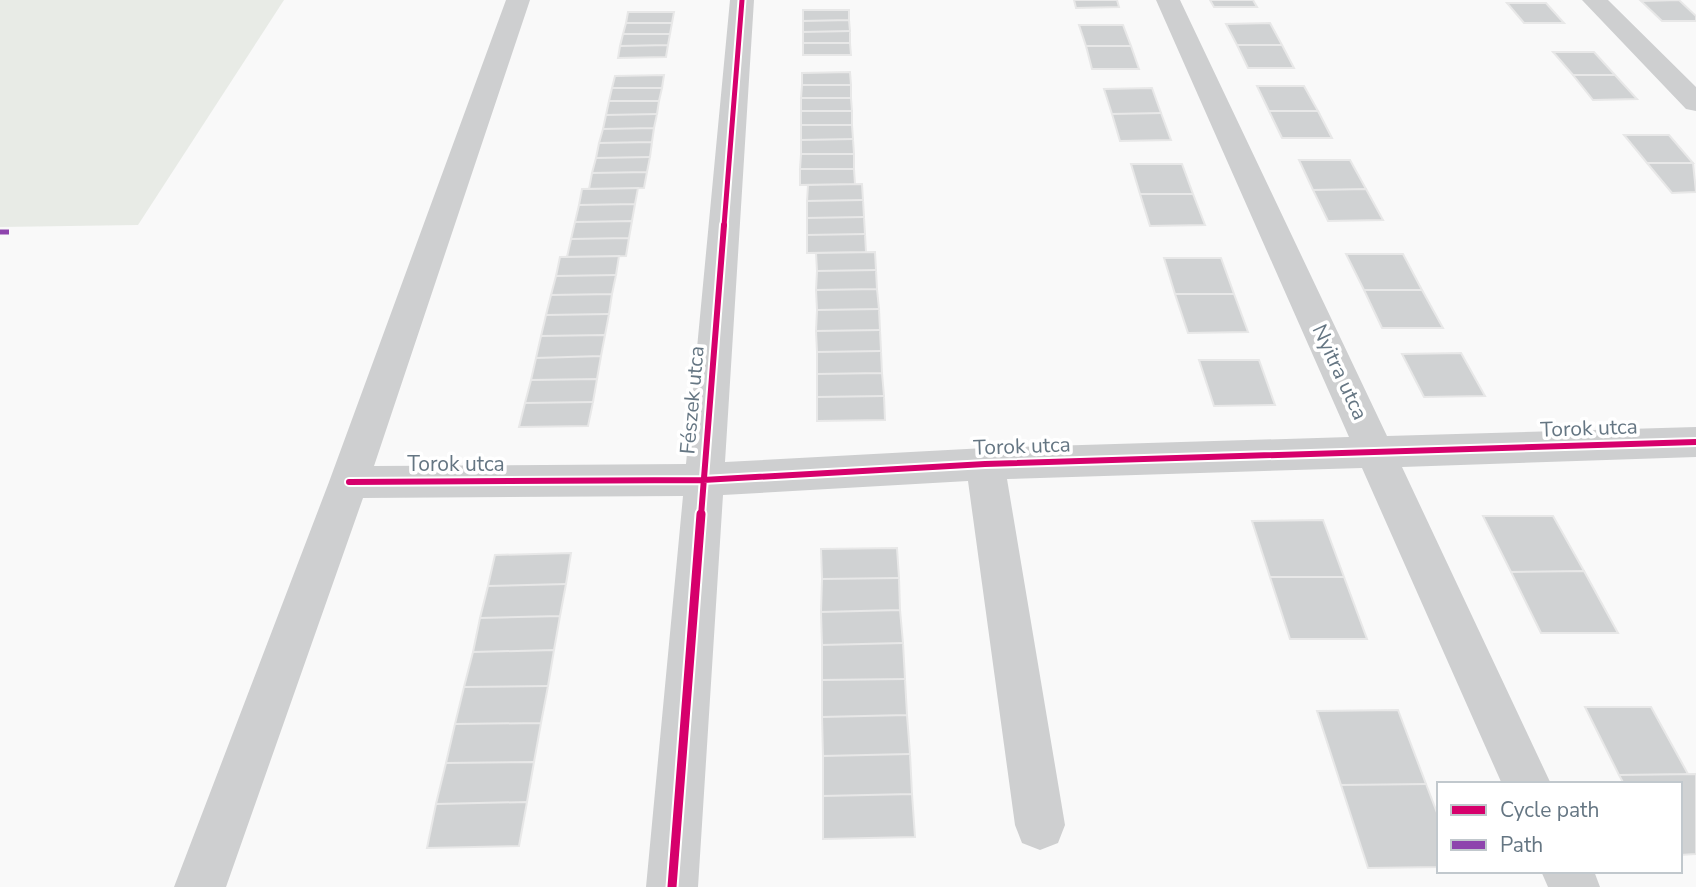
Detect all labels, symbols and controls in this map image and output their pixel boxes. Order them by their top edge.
street label: Nyitra utca [1306,320,1374,424]
street label: Fészek utca [673,345,711,455]
street label: Torok utca [1540,412,1638,444]
street label: Torok utca [973,430,1071,462]
street label: Torok utca [407,450,505,478]
legend [1437,782,1682,873]
text: Cycle path [1500,796,1599,824]
text: Path [1500,831,1543,859]

